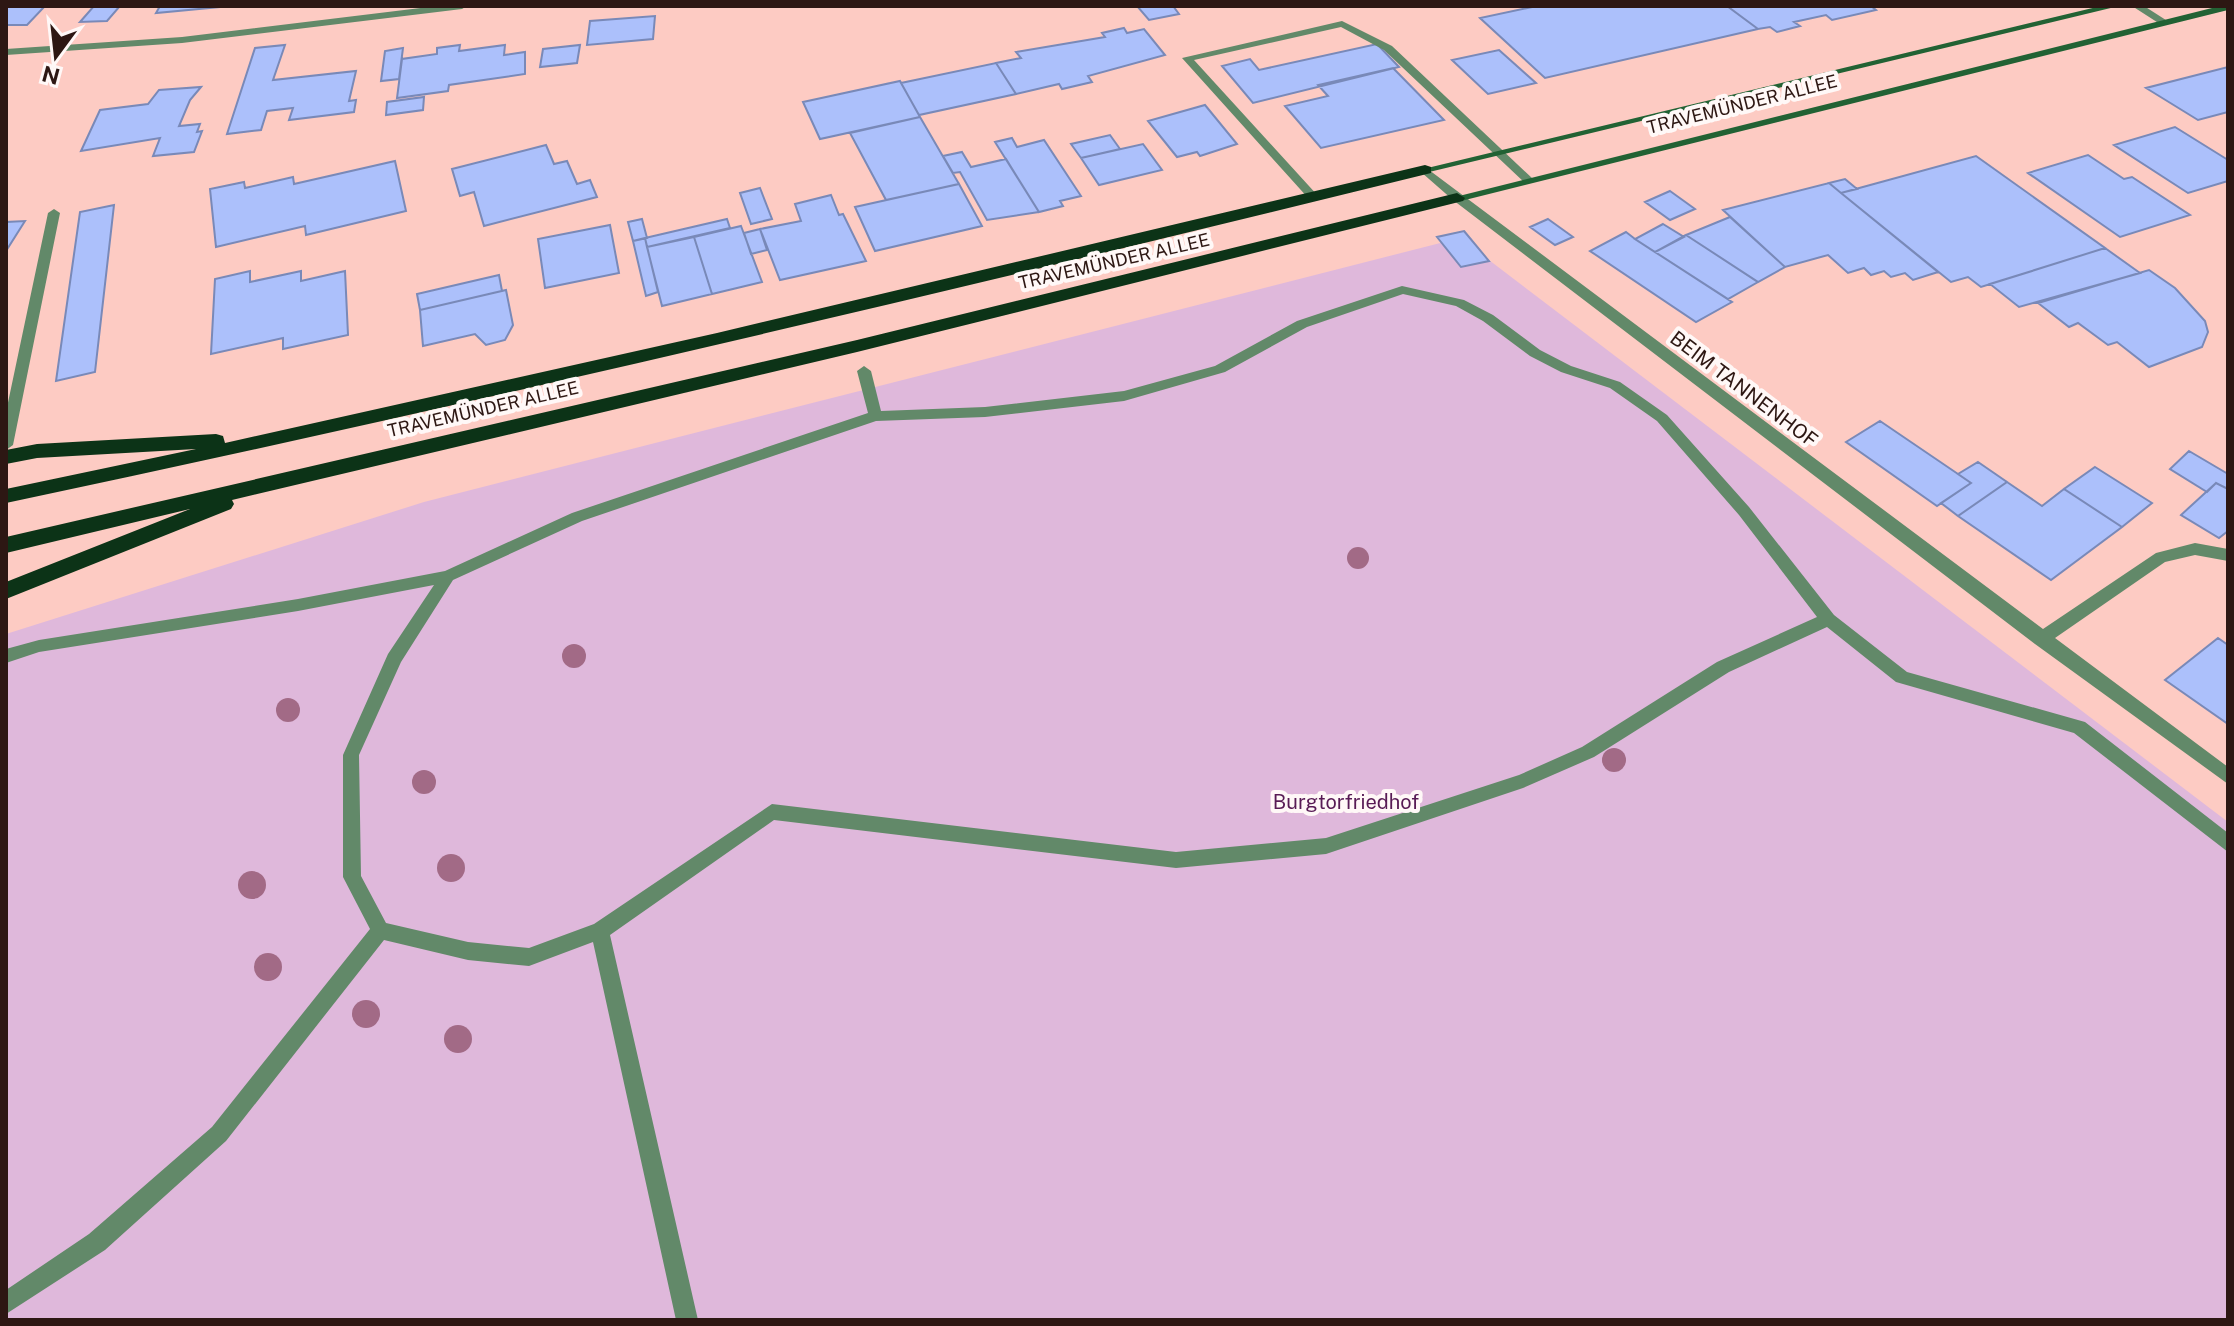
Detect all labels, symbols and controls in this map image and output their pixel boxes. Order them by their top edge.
north arrow [16,16,96,96]
text: N [39,61,63,90]
street label: TRAVEMÜNDER ALLEE [1644,69,1839,138]
street label: TRAVEMÜNDER ALLEE [1016,228,1212,293]
street label: BEIM TANNENHOF [1666,326,1822,452]
street label: TRAVEMÜNDER ALLEE [385,376,581,441]
park label: Burgtorfriedhof [1273,790,1419,814]

